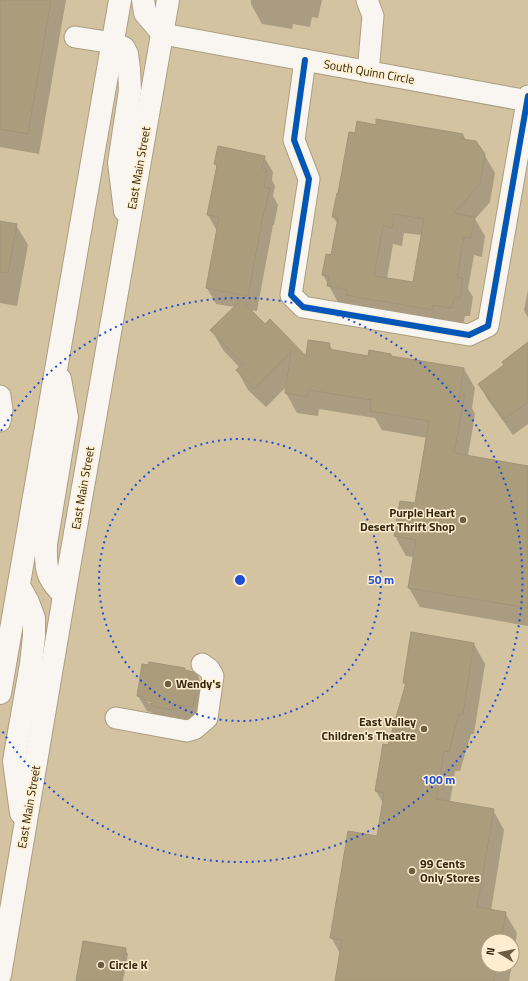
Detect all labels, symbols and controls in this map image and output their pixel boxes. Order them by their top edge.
street label: South Quinn Circle [322,54,416,89]
street label: East Main Street [122,124,155,211]
street label: East Main Street [66,444,99,531]
place label: Purple Heart Desert Thrift Shop [360,503,456,536]
marker: Purple Heart Desert Thrift Shop [458,515,468,525]
text: 50 m [368,570,394,589]
centre of rings [233,573,247,587]
place label: Wendy's [176,674,221,693]
marker: Wendy's [163,679,173,689]
place label: East Valley Children's Theatre [321,712,416,745]
marker: East Valley Children's Theatre [419,724,429,734]
street label: East Main Street [12,763,45,850]
text: 100 m [423,770,455,789]
place label: 99 Cents Only Stores [420,854,480,887]
marker: 99 Cents Only Stores [407,866,417,876]
north arrow [480,933,520,973]
text: N [482,946,499,956]
place label: Circle K [109,955,148,974]
marker: Circle K [96,960,106,970]

